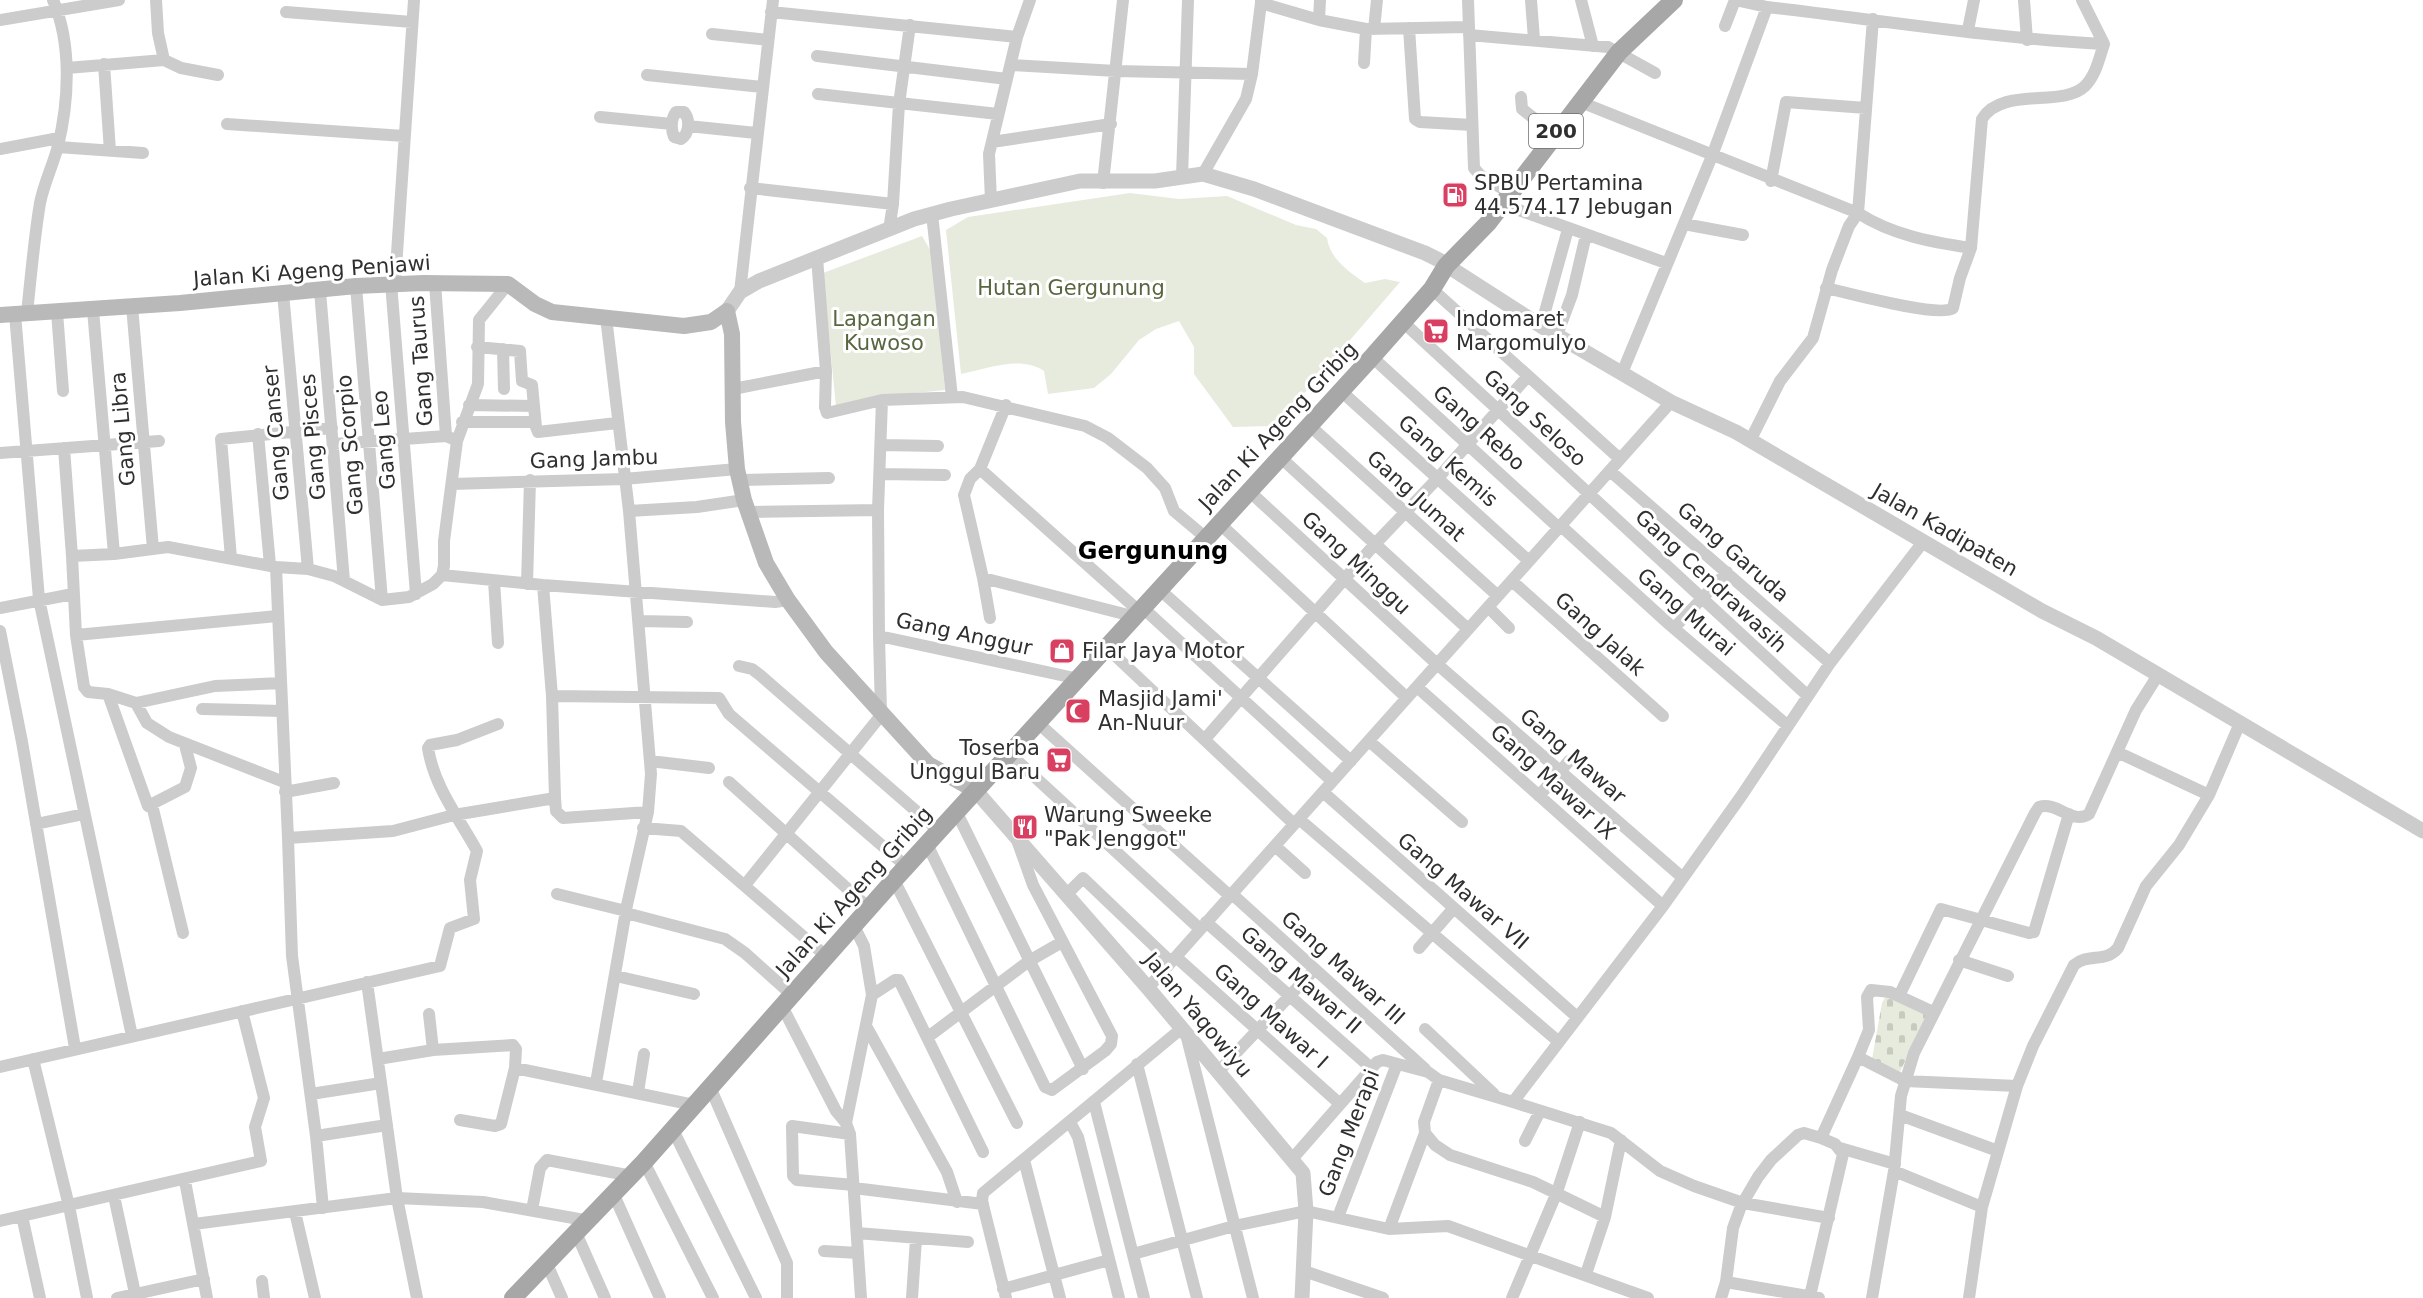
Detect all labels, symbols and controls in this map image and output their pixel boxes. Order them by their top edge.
road number: 200 [1529,114,1583,148]
place label: SPBU Pertamina 44.574.17 Jebugan [1474,171,1673,219]
fuel station icon: SPBU Pertamina 44.574.17 Jebugan [1440,180,1470,210]
street label: Jalan Ki Ageng Penjawi [191,251,431,291]
park label: Hutan Gergunung [977,276,1165,300]
street label: Gang Taurus [404,295,438,427]
park label: Lapangan Kuwoso [832,307,936,355]
place label: Indomaret Margomulyo [1456,307,1586,355]
supermarket icon: Indomaret Margomulyo [1421,316,1451,346]
street label: Jalan Ki Ageng Gribig [1192,337,1362,517]
street label: Gang Canser [258,364,294,502]
street label: Gang Seloso [1479,364,1591,472]
street label: Gang Libra [106,371,140,487]
street label: Gang Pisces [296,373,330,501]
street label: Gang Scorpio [332,374,368,516]
street label: Gang Rebo [1428,381,1530,475]
street label: Gang Leo [368,389,400,491]
street label: Gang Kemis [1393,410,1503,512]
street label: Gang Jambu [529,445,659,473]
street label: Gang Jumat [1362,446,1470,546]
street label: Jalan Kadipaten [1866,478,2022,581]
street label: Gang Garuda [1672,497,1794,607]
street label: Gang Cendrawasih [1630,505,1792,657]
street label: Gang Minggu [1297,507,1415,619]
district label: Gergunung [1078,537,1228,565]
street label: Gang Murai [1632,563,1740,661]
street label: Gang Jalak [1550,587,1650,681]
street label: Gang Anggur [894,608,1035,660]
shop icon: Filar Jaya Motor [1047,636,1077,666]
place label: Filar Jaya Motor [1082,639,1244,663]
place label: Masjid Jami' An-Nuur [1098,687,1223,735]
mosque icon: Masjid Jami' An-Nuur [1063,696,1093,726]
street label: Gang Mawar [1515,704,1631,809]
street label: Gang Mawar IX [1486,720,1620,844]
place label: Toserba Unggul Baru [910,736,1040,784]
supermarket icon: Toserba Unggul Baru [1044,745,1074,775]
street label: Jalan Ki Ageng Gribig [770,802,937,984]
place label: Warung Sweeke "Pak Jenggot" [1044,803,1212,851]
restaurant icon: Warung Sweeke "Pak Jenggot" [1010,812,1040,842]
street label: Gang Mawar VII [1393,828,1533,954]
street label: Gang Mawar III [1276,906,1410,1030]
street label: Jalan Yaqowiyu [1138,946,1257,1082]
street label: Gang Mawar I [1209,958,1333,1074]
street label: Gang Mawar II [1209,959,1333,1073]
street label: Gang Merapi [1314,1066,1384,1200]

